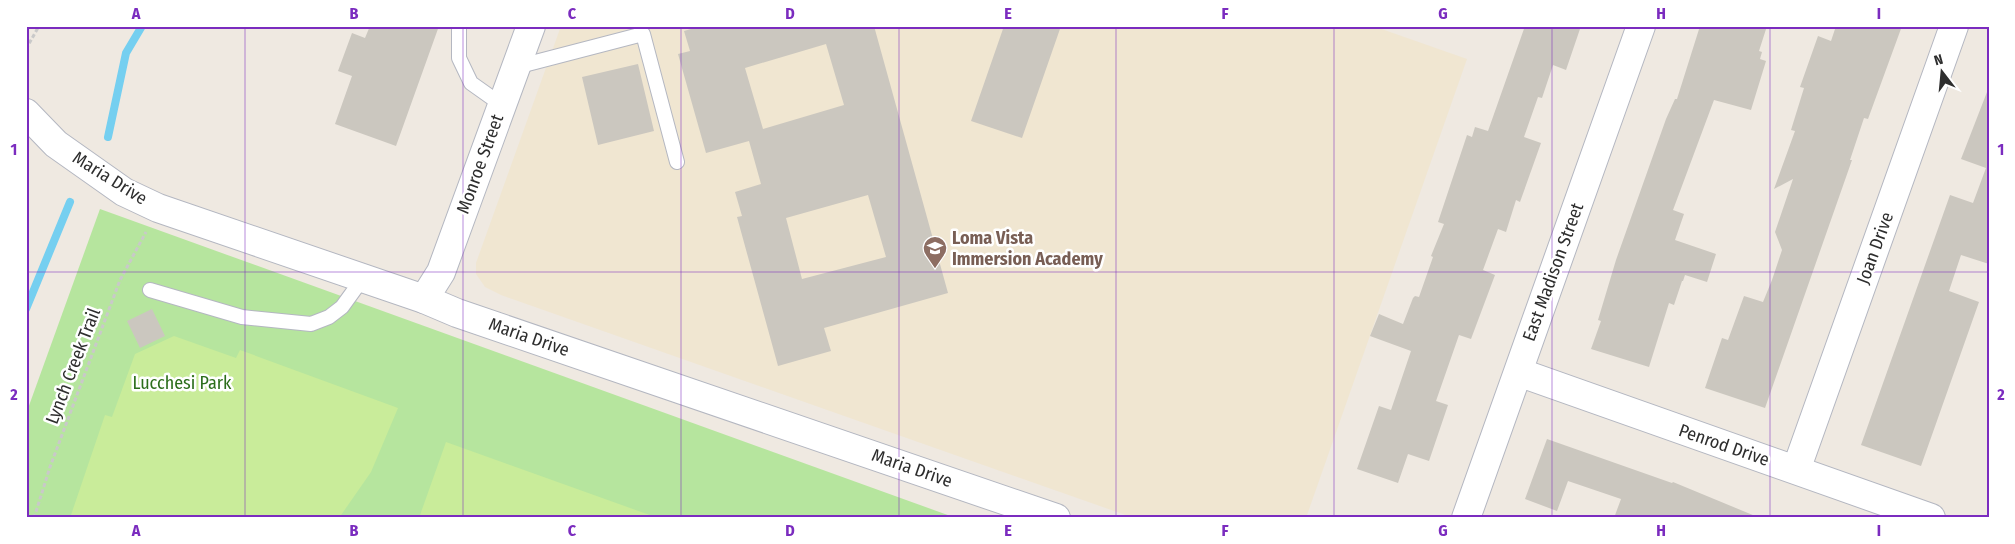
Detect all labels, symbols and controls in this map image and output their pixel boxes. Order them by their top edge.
text: A [131,4,141,23]
text: B [350,4,359,23]
text: C [568,4,577,23]
text: D [785,4,795,23]
text: E [1004,4,1012,23]
text: F [1221,4,1229,23]
text: G [1438,4,1448,23]
text: H [1656,4,1666,23]
text: I [1877,4,1881,23]
north arrow [1918,48,1968,98]
text: N [1932,51,1945,69]
street label: Monroe Street [452,111,508,217]
text: 1 [11,140,17,159]
text: 1 [1998,140,2004,159]
street label: Maria Drive [69,147,151,210]
street label: East Madison Street [1518,200,1588,344]
street label: Joan Drive [1852,209,1898,287]
place label: Loma Vista Immersion Academy [952,227,1103,270]
school or university icon: Loma Vista Immersion Academy [922,235,948,269]
street label: Lynch Creek Trail [41,305,105,427]
street label: Maria Drive [486,313,572,361]
park label: Lucchesi Park [133,372,232,394]
text: 2 [9,385,18,404]
text: 2 [1996,385,2005,404]
street label: Penrod Drive [1676,419,1772,471]
street label: Maria Drive [869,444,955,492]
text: A [131,521,141,540]
text: B [350,521,359,540]
text: C [568,521,577,540]
text: D [785,521,795,540]
text: E [1004,521,1012,540]
text: F [1221,521,1229,540]
text: G [1438,521,1448,540]
text: H [1656,521,1666,540]
text: I [1877,521,1881,540]

